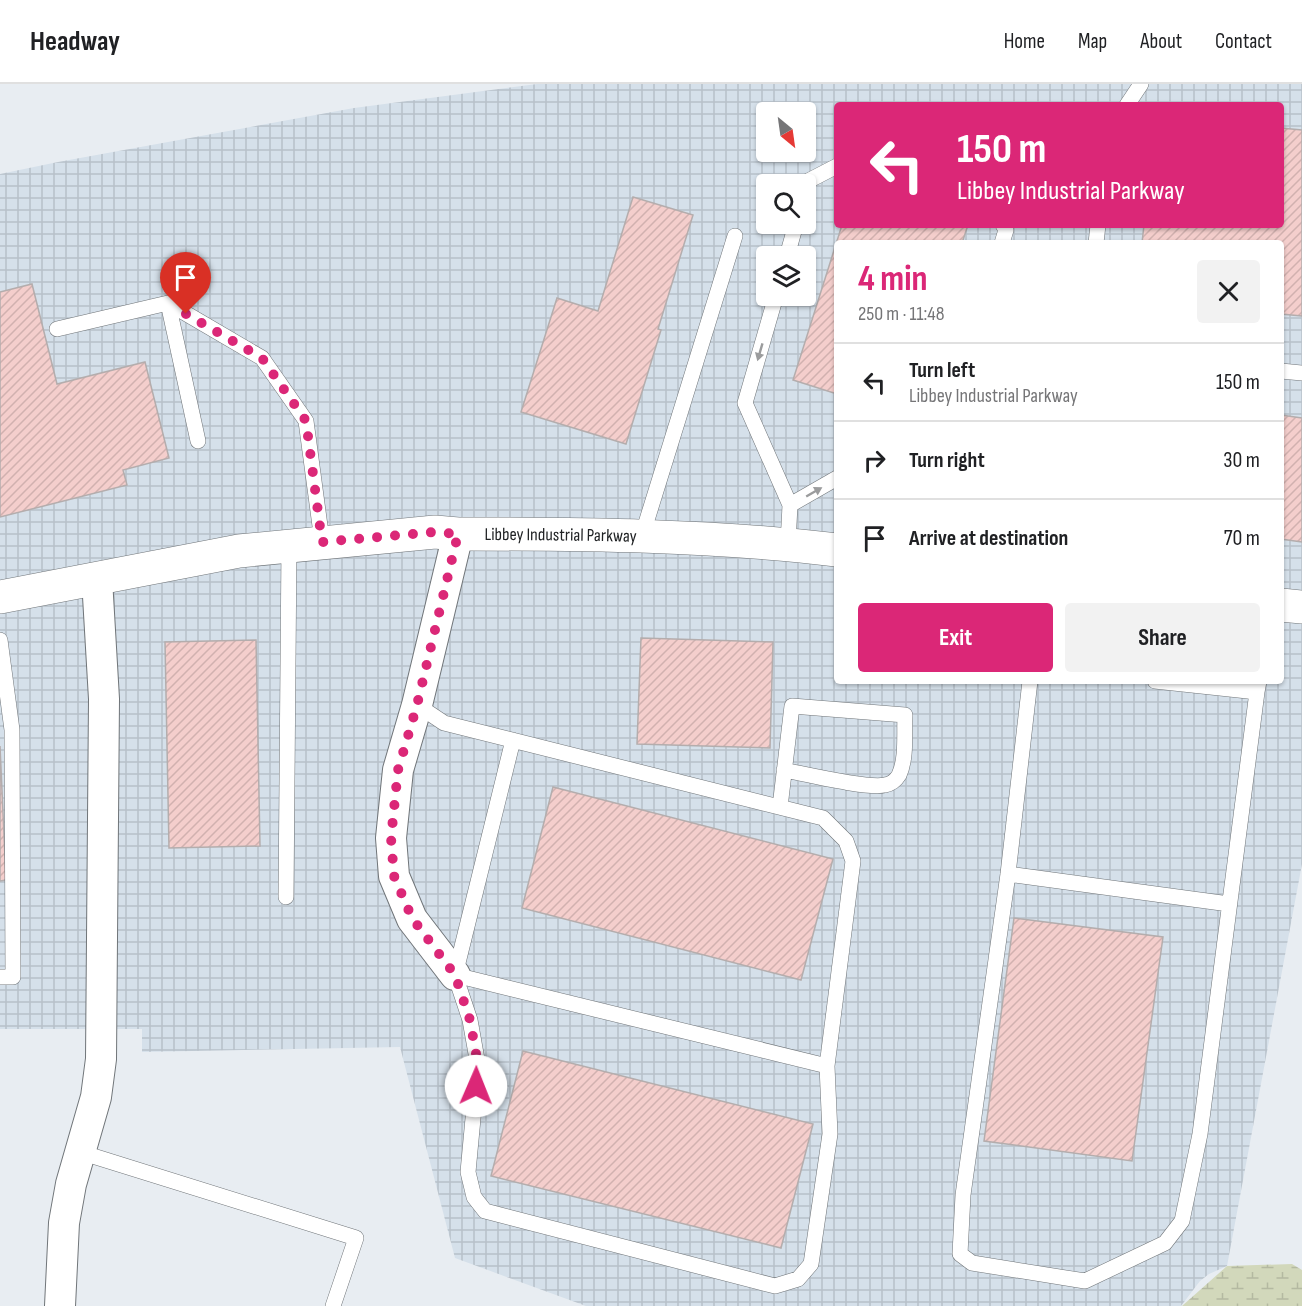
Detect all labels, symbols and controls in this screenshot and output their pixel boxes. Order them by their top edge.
text: Headway [30,25,120,58]
text: Home [1004,29,1045,54]
text: Map [1078,29,1107,54]
text: About [1140,29,1182,54]
text: Contact [1215,29,1272,54]
north arrow [756,102,816,162]
map controls [756,102,816,306]
text: 150 m [957,124,1046,175]
icon: left [858,126,936,204]
button: search [756,174,816,234]
text: Libbey Industrial Parkway [957,175,1185,207]
button: layers [756,246,816,306]
pin [160,252,211,314]
text: 4 min [858,258,928,301]
button: close [1197,260,1260,323]
icon: arrive [169,261,202,294]
text: 250 m · 11:48 [858,302,945,326]
one-way arrow [754,343,764,361]
text: Turn left [909,357,975,384]
icon: left [858,366,891,399]
text: 150 m [1216,369,1260,396]
text: Libbey Industrial Parkway [909,384,1078,408]
icon: right [858,444,891,477]
text: Turn right [909,447,985,474]
text: 30 m [1223,447,1260,474]
one-way arrow [805,487,822,497]
icon: arrive [858,522,891,555]
street label: Libbey Industrial Parkway [485,524,637,547]
text: Arrive at destination [909,525,1068,552]
text: 70 m [1224,525,1260,552]
button: Exit [858,603,1053,672]
button: Share [1065,603,1260,672]
position arrow [444,1054,508,1118]

